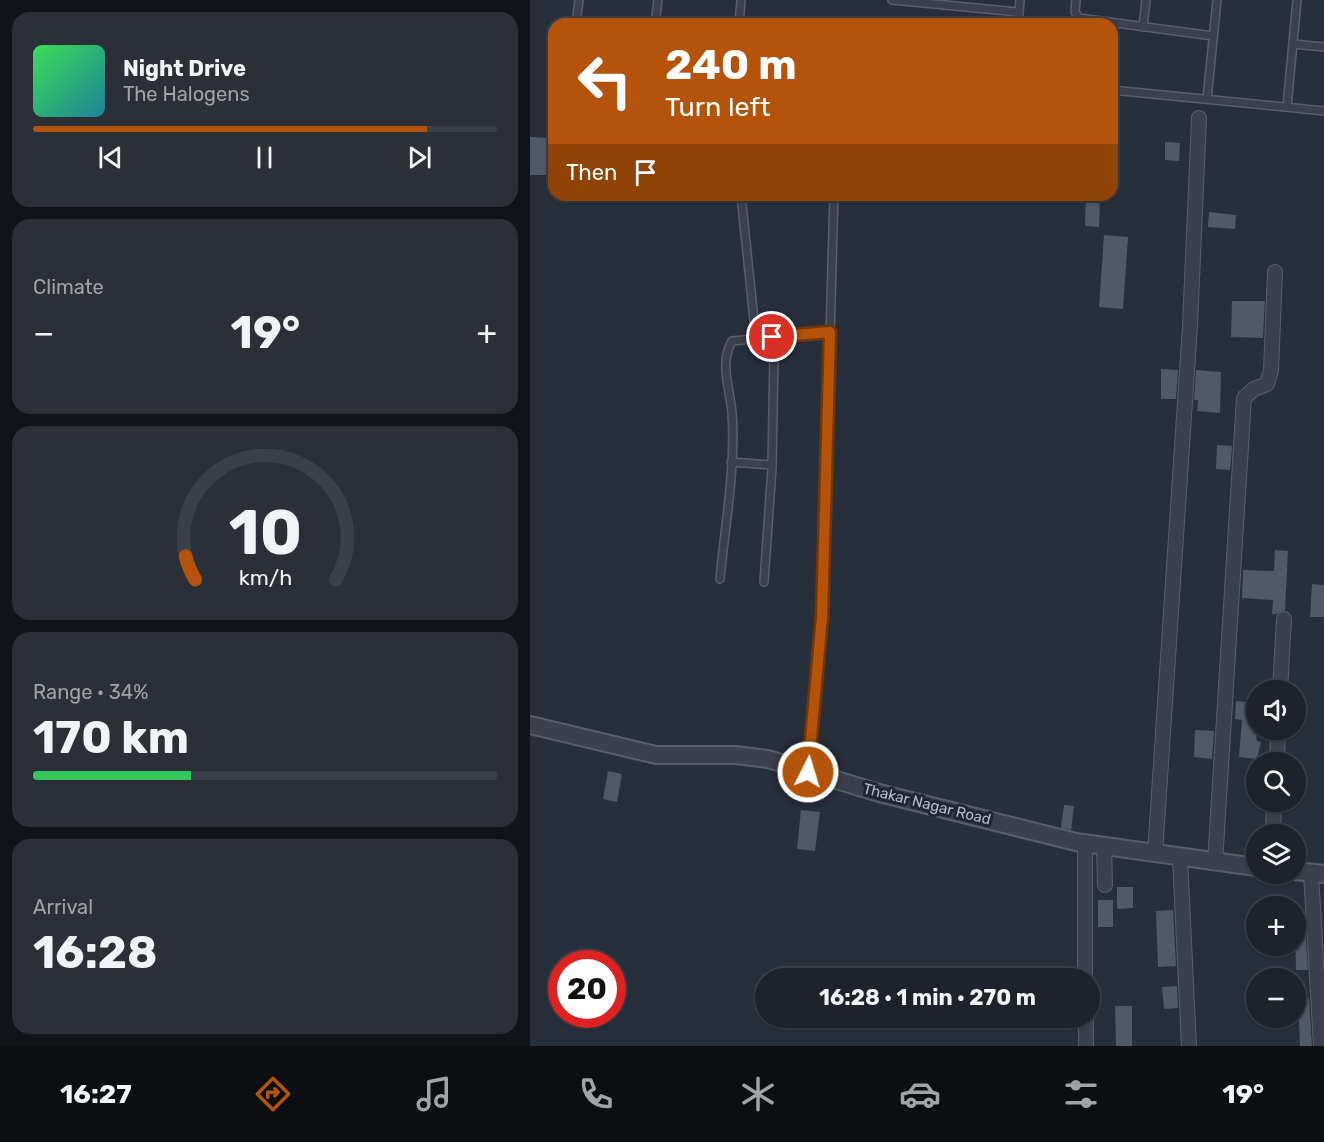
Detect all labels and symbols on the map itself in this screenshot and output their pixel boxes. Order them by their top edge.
pin [746,311,797,362]
position arrow [776,740,840,804]
street label: Thakar Nagar Road [861,779,993,829]
speed limit sign: 20 [548,950,626,1028]

